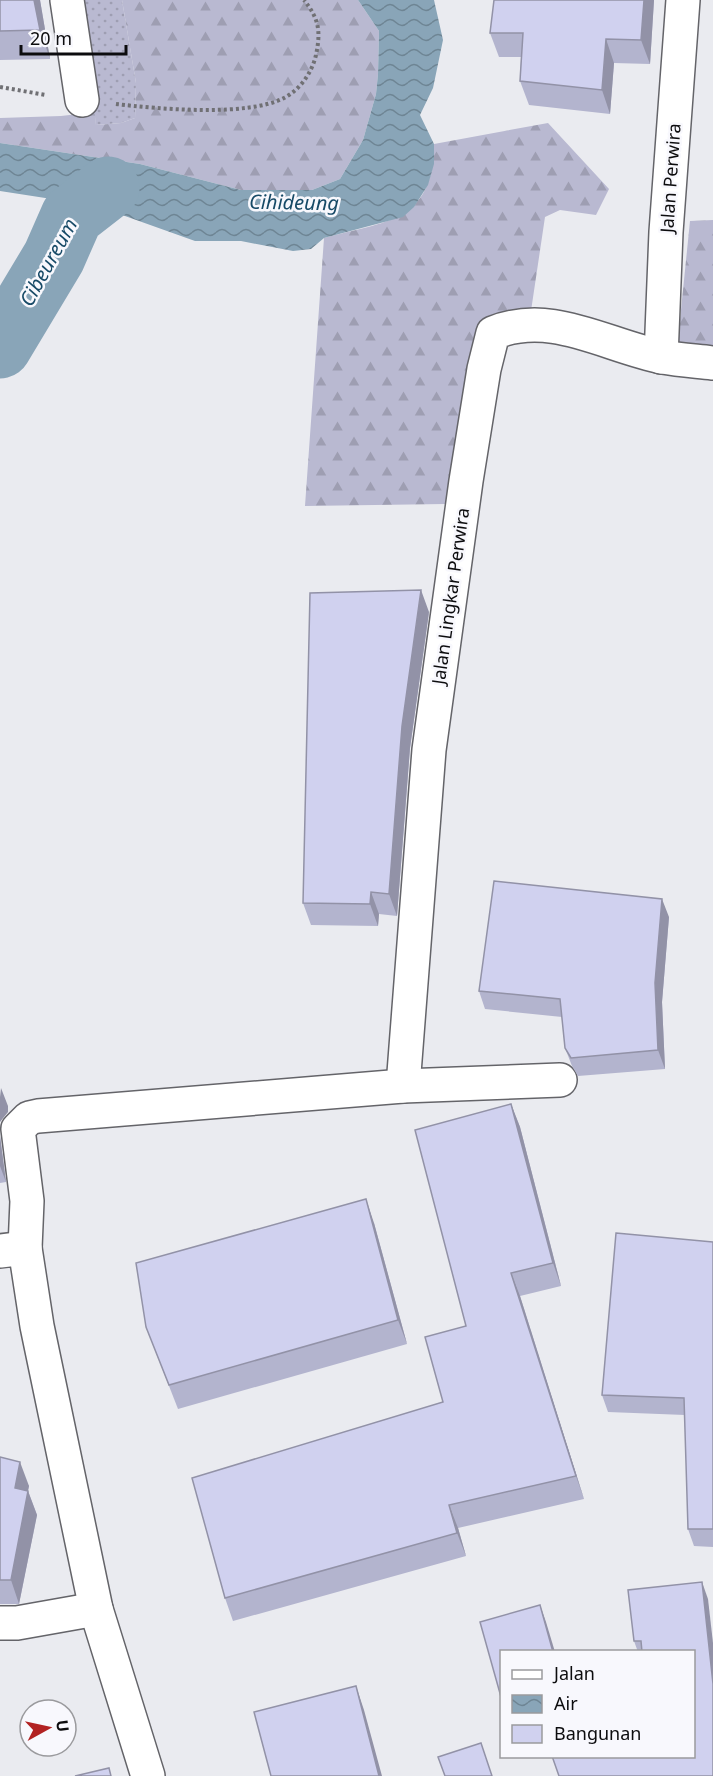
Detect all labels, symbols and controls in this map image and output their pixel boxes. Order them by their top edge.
scale bar [21,18,126,56]
text: 20 m [30,26,72,50]
street label: Jalan Perwira [654,122,686,236]
water label: Cihideung [249,188,340,216]
water label: Cibeureum [13,213,83,311]
street label: Jalan Lingkar Perwira [425,506,474,688]
legend [500,1650,695,1758]
text: Jalan [552,1661,595,1685]
text: Air [554,1691,578,1715]
north arrow [18,1698,78,1758]
text: U [51,1718,75,1733]
text: Bangunan [554,1721,641,1745]

